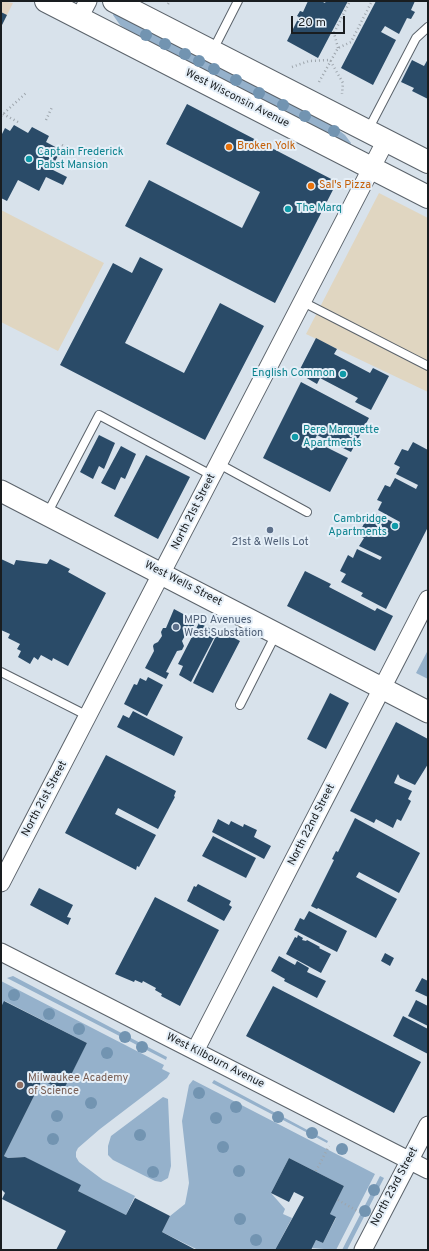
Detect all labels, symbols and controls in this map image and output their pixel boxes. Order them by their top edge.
scale bar [293,8,347,34]
text: 20 m [298,15,326,31]
street label: West Wisconsin Avenue [183,67,291,131]
place label: Broken Yolk [237,140,296,154]
marker: Broken Yolk [224,142,234,152]
place label: Captain Frederick Pabst Mansion [37,146,124,172]
marker: Captain Frederick Pabst Mansion [24,154,34,164]
place label: Sal's Pizza [319,179,371,193]
marker: Sal's Pizza [306,181,316,191]
place label: The Marq [296,202,342,216]
marker: The Marq [283,204,293,214]
place label: English Common [252,367,335,381]
marker: English Common [338,369,348,379]
place label: Pere Marquette Apartments [303,424,379,450]
marker: Pere Marquette Apartments [290,432,300,442]
street label: North 21st Street [169,472,219,552]
place label: Cambridge Apartments [328,513,387,539]
marker: Cambridge Apartments [390,521,400,531]
marker: 21st & Wells Lot [265,525,275,535]
place label: 21st & Wells Lot [231,536,309,550]
street label: West Wells Street [142,559,224,609]
place label: MPD Avenues West Substation [184,614,263,640]
marker: MPD Avenues West Substation [171,622,181,632]
street label: North 21st Street [20,759,70,839]
street label: North 22nd Street [286,782,338,868]
street label: West Kilbourn Avenue [164,1031,266,1091]
place label: Milwaukee Academy of Science [28,1072,128,1098]
marker: Milwaukee Academy of Science [15,1080,25,1090]
street label: North 23rd Street [369,1145,421,1229]

